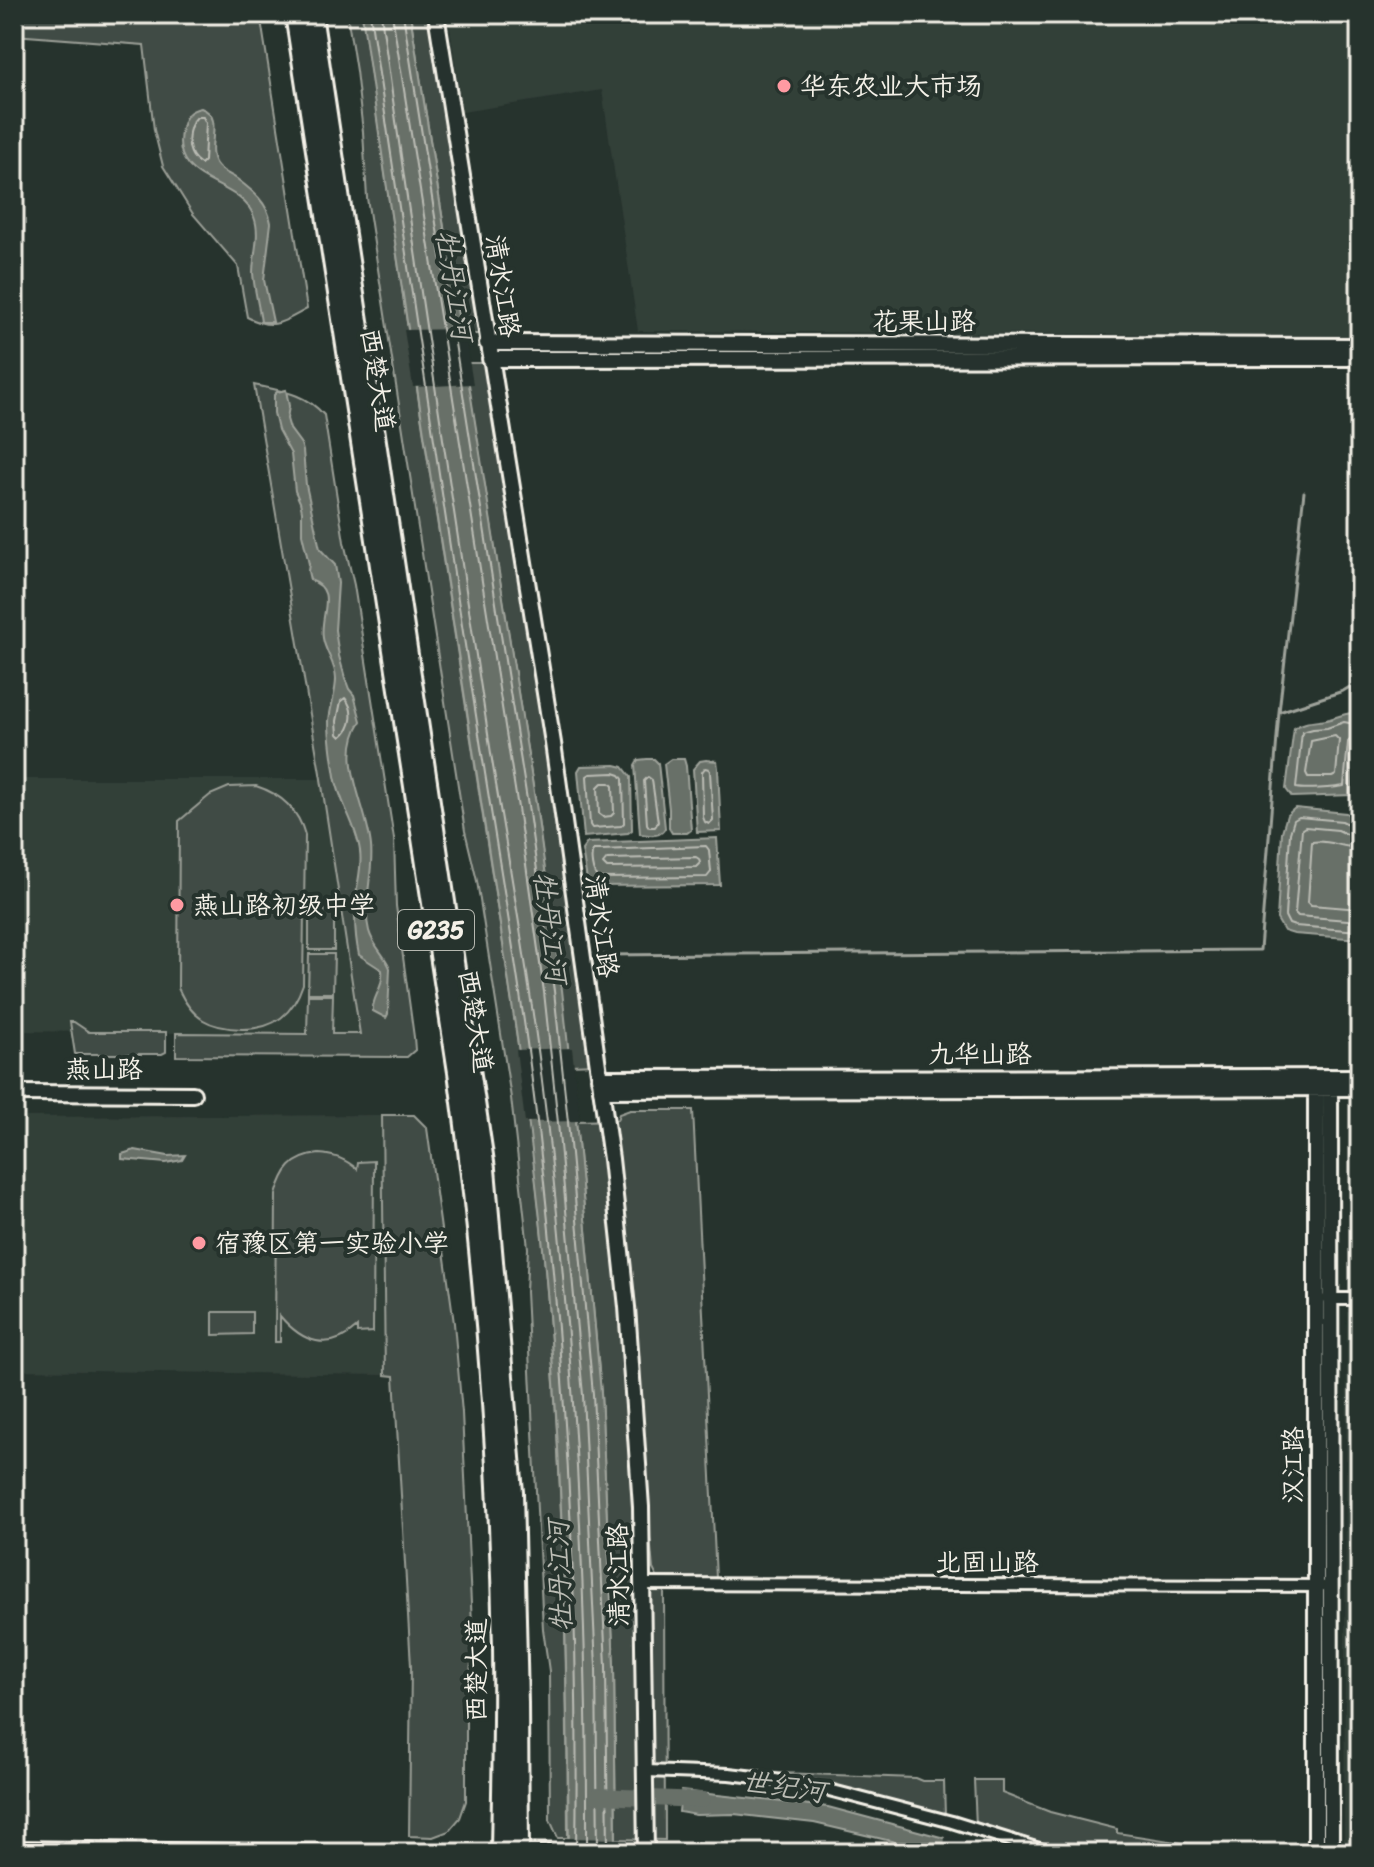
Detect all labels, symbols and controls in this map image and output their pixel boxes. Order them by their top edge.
place label: 华东农业大市场 [800,63,982,109]
marker: 华东农业大市场 [775,77,793,95]
water label: 牡丹江河 [422,226,488,348]
street label: 清水江路 [472,231,534,341]
street label: 花果山路 [872,298,976,344]
street label: 西楚大道 [347,325,409,435]
water label: 牡丹江河 [519,868,582,990]
street label: 清水江路 [572,871,632,981]
place label: 燕山路初级中学 [193,882,375,928]
marker: 燕山路初级中学 [168,896,186,914]
road number: G235 [398,910,474,950]
street label: 西楚大道 [445,966,507,1076]
street label: 九华山路 [928,1031,1032,1077]
street label: 燕山路 [65,1046,143,1092]
place label: 宿豫区第一实验小学 [215,1220,449,1266]
marker: 宿豫区第一实验小学 [190,1234,208,1252]
street label: 汉江路 [1270,1426,1316,1504]
water label: 牡丹江河 [533,1515,586,1633]
street label: 清水江路 [594,1523,642,1627]
street label: 北固山路 [935,1539,1039,1585]
street label: 西楚大道 [453,1618,499,1722]
water label: 世纪河 [739,1756,833,1817]

